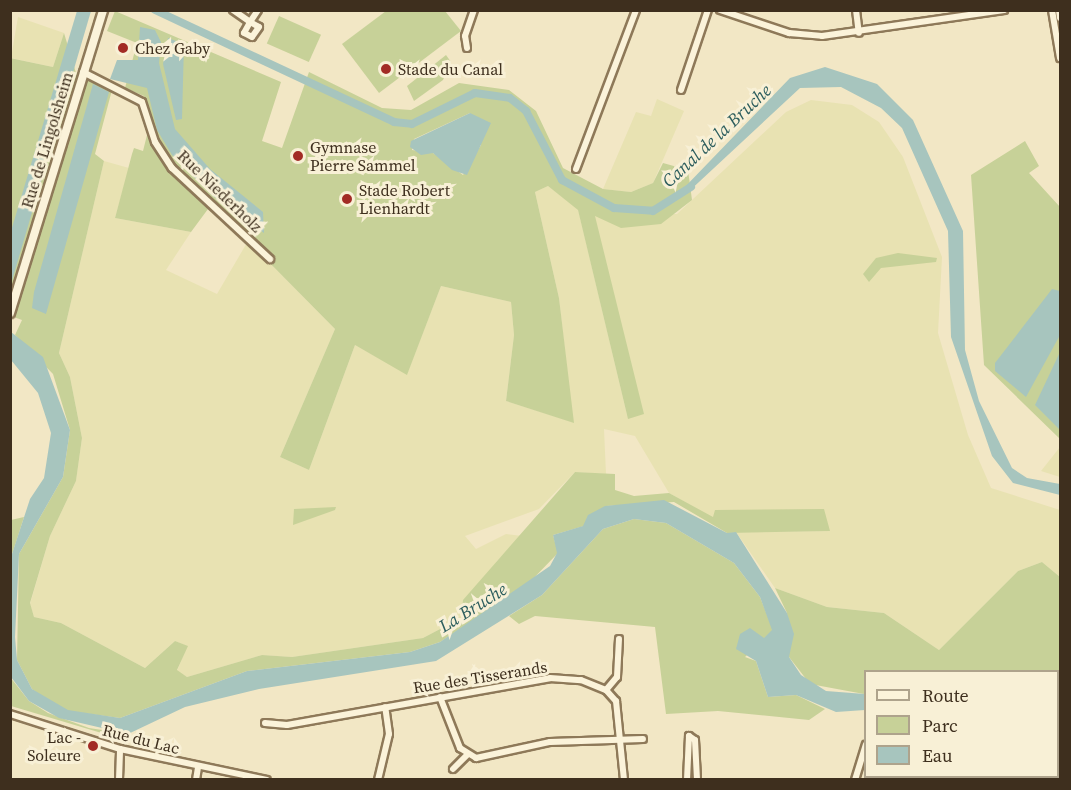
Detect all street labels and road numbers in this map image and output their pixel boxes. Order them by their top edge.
street label: Rue de Lingolsheim [17,70,77,210]
street label: Rue Niederholz [174,146,266,236]
street label: Rue des Tisserands [411,657,549,697]
street label: Rue du Lac [100,720,182,758]

